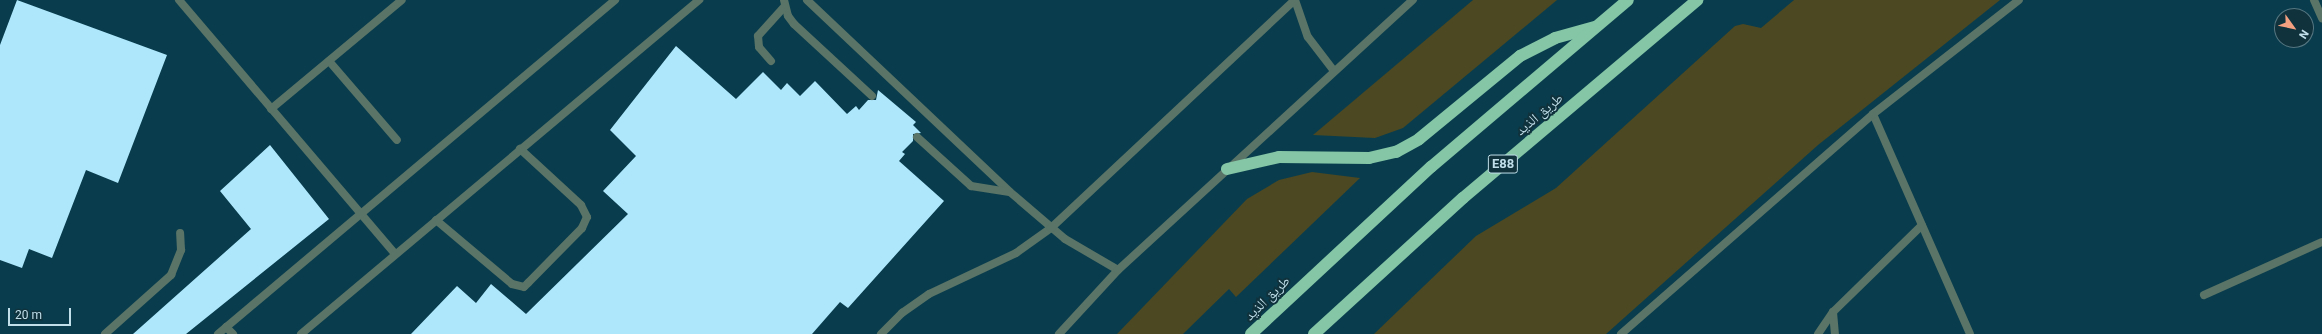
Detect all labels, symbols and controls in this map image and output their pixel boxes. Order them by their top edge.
north arrow [2274,8,2314,48]
text: N [2296,27,2311,41]
street label: طريق الذيد [1512,89,1566,139]
road number: E88 [1487,153,1519,175]
street label: طريق الذيد [1241,272,1293,324]
scale bar [10,300,73,326]
text: 20 m [15,308,42,322]

